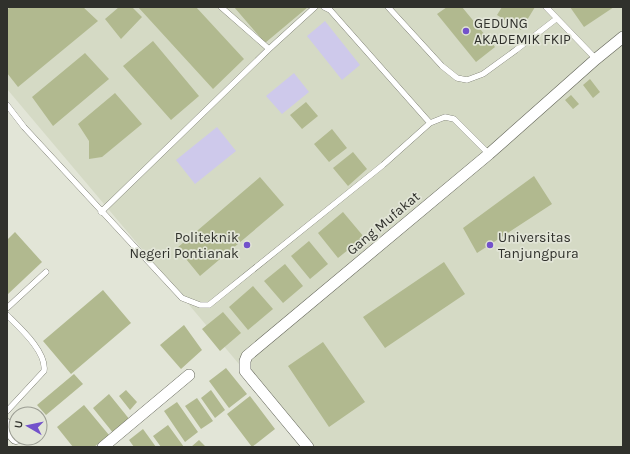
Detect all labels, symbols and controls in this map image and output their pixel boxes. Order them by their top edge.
place label: GEDUNG AKADEMIK FKIP [474,15,571,48]
marker: GEDUNG AKADEMIK FKIP [461,26,471,36]
street label: Gang Mufakat [343,188,423,259]
place label: Politeknik Negeri Pontianak [130,229,239,262]
place label: Universitas Tanjungpura [498,229,579,262]
marker: Politeknik Negeri Pontianak [242,240,252,250]
marker: Universitas Tanjungpura [485,240,495,250]
north arrow [8,406,48,446]
text: U [12,420,26,429]

